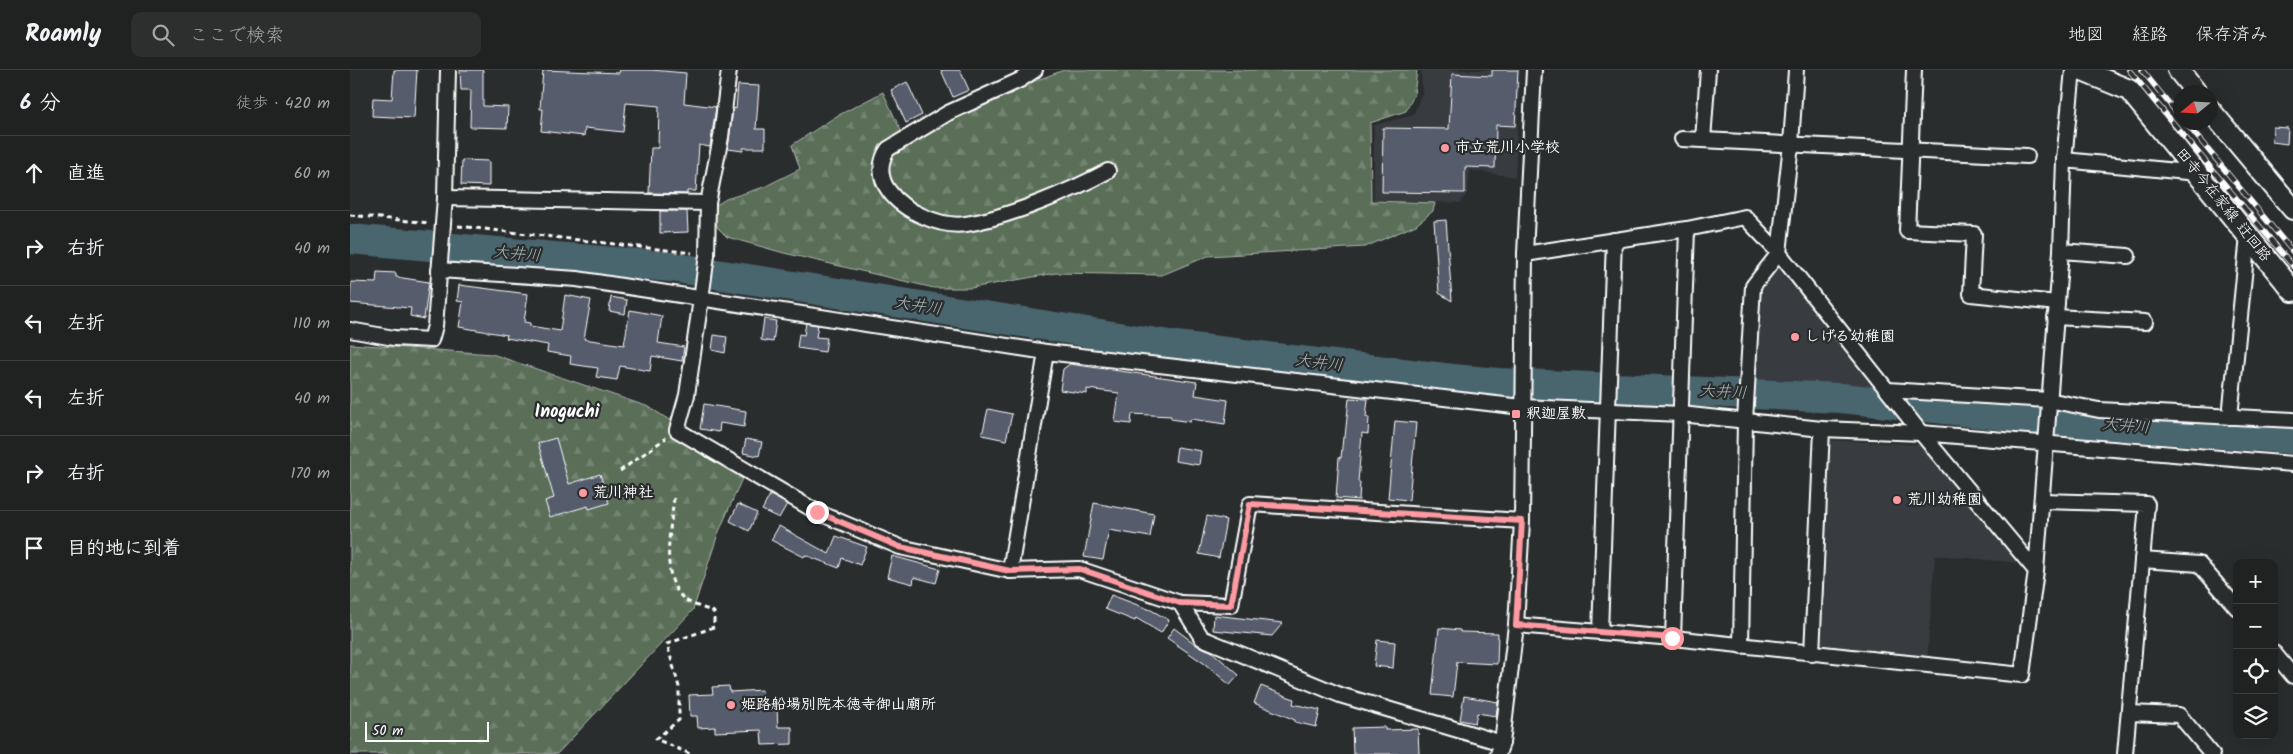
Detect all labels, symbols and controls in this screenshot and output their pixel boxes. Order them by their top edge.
search box [131,12,481,57]
text: Roamly [25,15,101,54]
icon: search [149,21,177,49]
text: ここで検索 [189,21,284,51]
text: 地図 [2068,21,2104,50]
text: 経路 [2132,21,2168,50]
text: 保存済み [2196,21,2268,50]
north arrow [2173,85,2218,130]
text: 6 分 [20,87,60,120]
text: 徒歩 · 420 m [236,91,330,116]
place label: 市立荒川小学校 [1455,136,1560,160]
marker: 市立荒川小学校 [1439,142,1451,154]
street label: 田寺今在家線 迂回路 [2169,143,2277,267]
icon: ahead [20,159,48,187]
text: 直進 [67,159,105,189]
text: 60 m [294,161,330,186]
icon: right [20,234,48,262]
text: 右折 [67,234,105,264]
text: 40 m [294,236,330,261]
water label: 大井川 [492,239,542,269]
water label: 大井川 [892,290,944,322]
icon: left [20,309,48,337]
text: 左折 [67,309,105,339]
text: 110 m [293,311,330,336]
place label: しげる幼稚園 [1805,325,1895,349]
marker: しげる幼稚園 [1789,331,1801,343]
water label: 大井川 [1294,348,1344,378]
water label: 大井川 [1698,378,1748,406]
icon: left [20,384,48,412]
text: 左折 [67,384,105,414]
text: 40 m [294,386,330,411]
district label: Inoguchi [535,398,600,427]
place label: 釈迦屋敷 [1526,402,1586,426]
marker: 釈迦屋敷 [1510,408,1522,420]
water label: 大井川 [2101,411,2151,441]
icon: right [20,459,48,487]
text: 右折 [67,459,105,489]
text: 170 m [290,461,330,486]
place label: 荒川神社 [593,481,653,505]
marker: 荒川神社 [577,487,589,499]
place label: 荒川幼稚園 [1907,488,1982,512]
marker: 荒川幼稚園 [1891,494,1903,506]
route end [806,501,829,524]
icon: arrive [20,534,48,562]
text: 目的地に到着 [67,534,181,564]
map controls [2233,559,2278,739]
button: + [2233,559,2278,604]
button: − [2233,604,2278,649]
route start [1661,627,1684,650]
button: locate [2233,649,2278,694]
place label: 姫路船場別院本徳寺御山廟所 [741,693,936,717]
button: layers [2233,694,2278,739]
marker: 姫路船場別院本徳寺御山廟所 [725,699,737,711]
scale bar [365,719,489,742]
text: 50 m [372,720,403,742]

